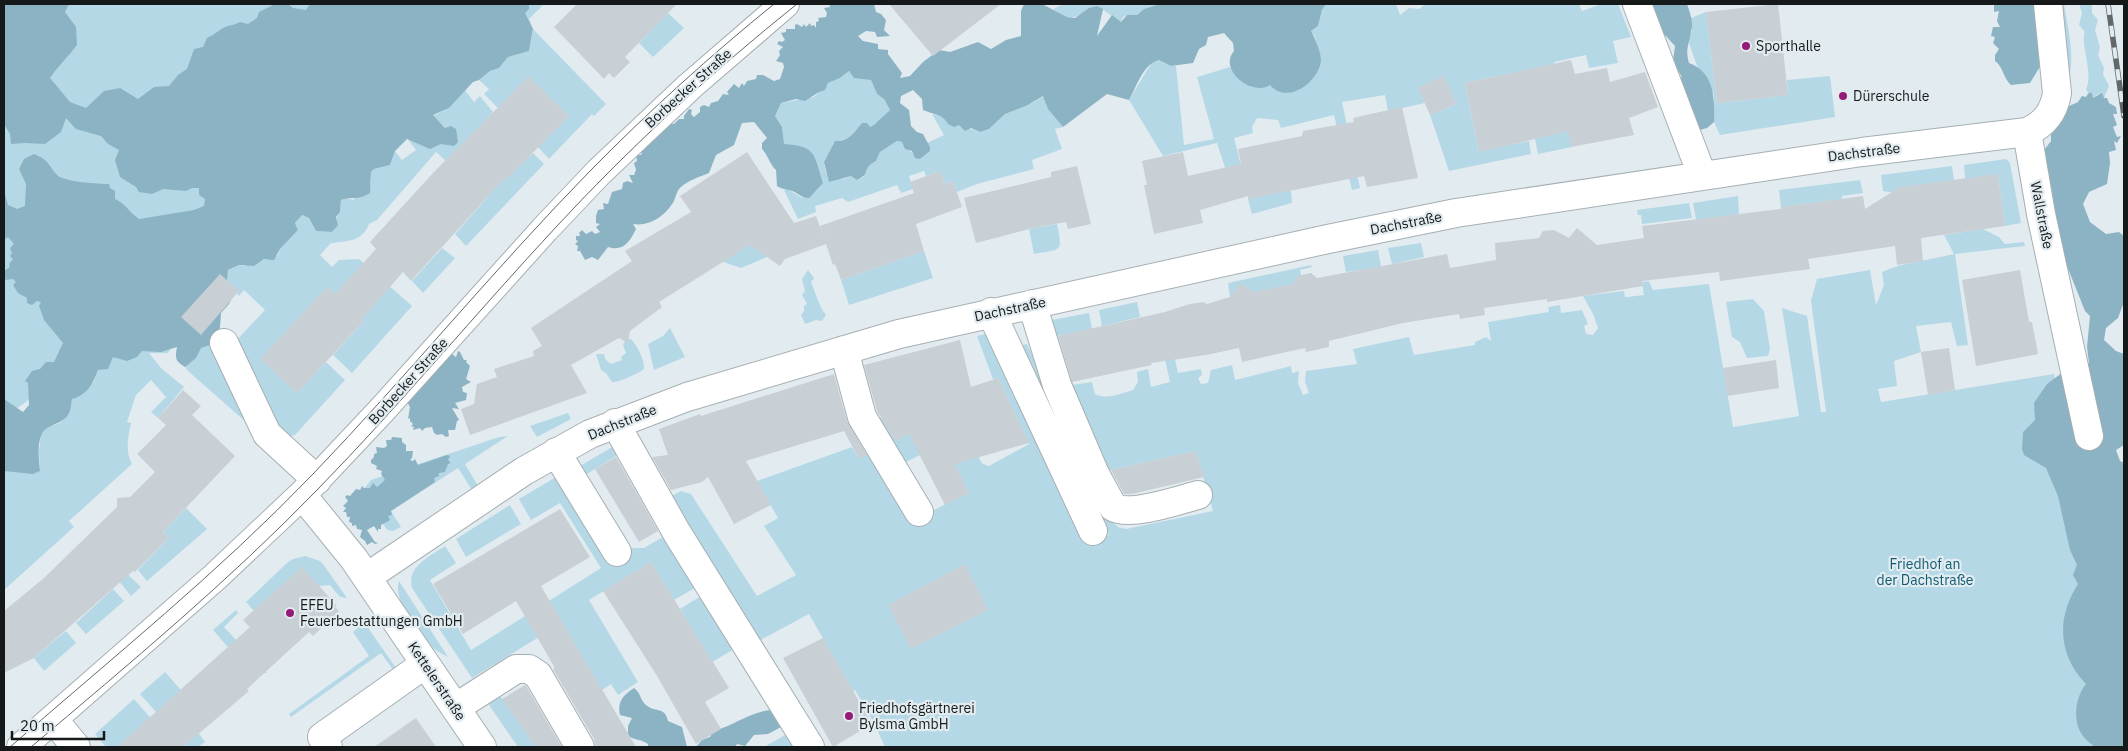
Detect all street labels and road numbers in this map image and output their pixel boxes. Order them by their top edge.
street label: Borbecker Straße [641,44,735,132]
street label: Dachstraße [1827,139,1901,165]
street label: Wallstraße [2027,180,2057,250]
street label: Dachstraße [1369,207,1444,239]
street label: Dachstraße [973,293,1048,325]
street label: Borbecker Straße [364,334,452,428]
street label: Dachstraße [585,400,659,444]
street label: Kettelerstraße [404,638,470,724]

